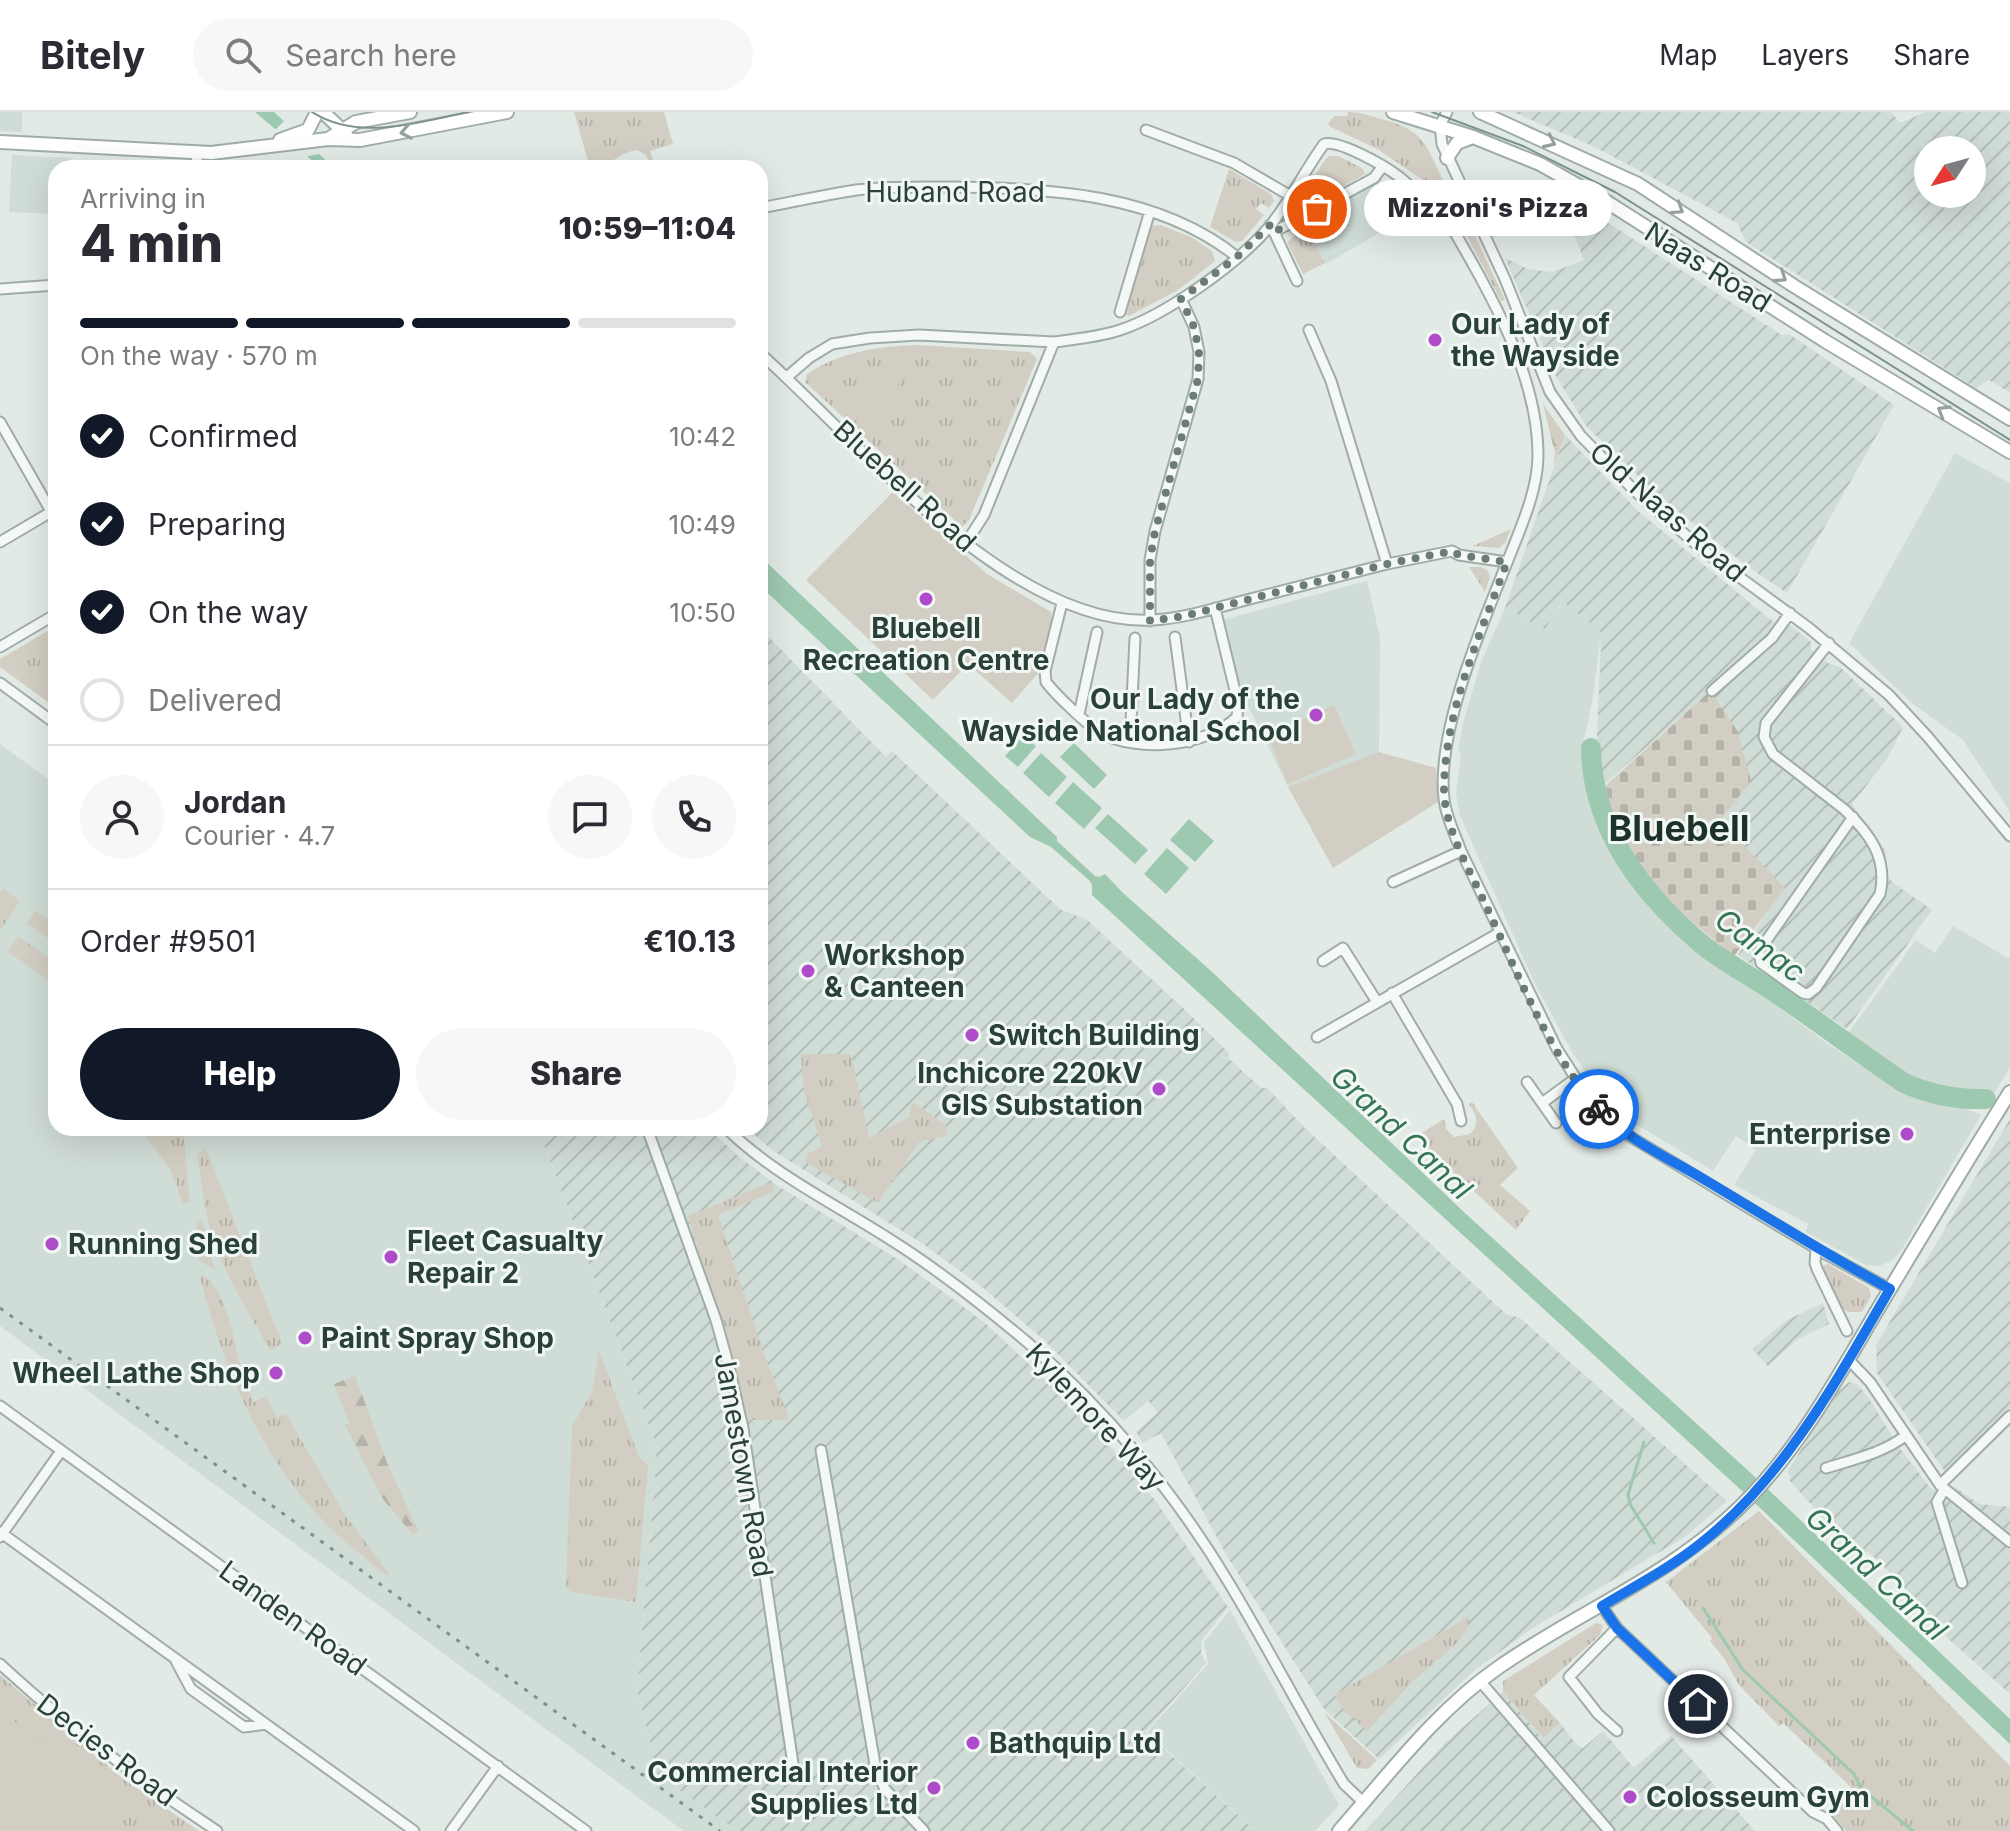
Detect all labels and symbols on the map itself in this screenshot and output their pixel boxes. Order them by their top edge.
one-way arrow [399,123,413,140]
one-way arrow [1541,132,1556,148]
north arrow [1914,136,1986,208]
street label: Huband Road [865,175,1045,209]
pin [1283,175,1351,243]
callout: Mizzoni's Pizza [1365,181,1613,237]
one-way arrow [1669,199,1683,214]
street label: Naas Road [1638,215,1778,319]
one-way arrow [1772,267,1787,282]
place label: Our Lady of the Wayside [1451,307,1620,373]
marker: Our Lady of the Wayside [1426,331,1444,349]
one-way arrow [1937,406,1952,421]
street label: Bluebell Road [827,413,983,559]
street label: Old Naas Road [1583,435,1753,589]
marker: Bluebell Recreation Centre [917,590,935,608]
place label: Bluebell Recreation Centre [803,611,1049,677]
place label: Our Lady of the Wayside National School [961,682,1300,748]
marker: Our Lady of the Wayside National School [1307,706,1325,724]
district label: Bluebell [1608,806,1750,850]
water label: Camac [1709,901,1812,990]
place label: Workshop & Canteen [824,938,965,1004]
marker: Workshop & Canteen [799,962,817,980]
place label: Switch Building [988,1018,1200,1052]
marker: Switch Building [963,1026,981,1044]
place label: Inchicore 220kV GIS Substation [917,1056,1143,1122]
water label: Grand Canal [1324,1058,1480,1207]
courier [1559,1069,1639,1149]
marker: Inchicore 220kV GIS Substation [1150,1080,1168,1098]
place label: Enterprise [1749,1117,1891,1151]
marker: Enterprise [1898,1125,1916,1143]
place label: Fleet Casualty Repair 2 [407,1224,603,1290]
place label: Running Shed [68,1227,258,1261]
marker: Running Shed [43,1235,61,1253]
marker: Fleet Casualty Repair 2 [382,1248,400,1266]
place label: Paint Spray Shop [321,1321,554,1355]
marker: Paint Spray Shop [296,1329,314,1347]
street label: Kylemore Way [1019,1336,1173,1498]
street label: Jamestown Road [708,1350,780,1580]
place label: Wheel Lathe Shop [12,1356,260,1390]
marker: Wheel Lathe Shop [267,1364,285,1382]
water label: Grand Canal [1799,1499,1955,1648]
street label: Landen Road [213,1553,373,1683]
pin [1664,1670,1732,1738]
street label: Decies Road [31,1687,183,1813]
place label: Bathquip Ltd [989,1726,1161,1760]
marker: Bathquip Ltd [964,1734,982,1752]
place label: Commercial Interior Supplies Ltd [647,1755,918,1821]
marker: Commercial Interior Supplies Ltd [925,1779,943,1797]
place label: Colosseum Gym [1646,1780,1870,1814]
marker: Colosseum Gym [1621,1788,1639,1806]

